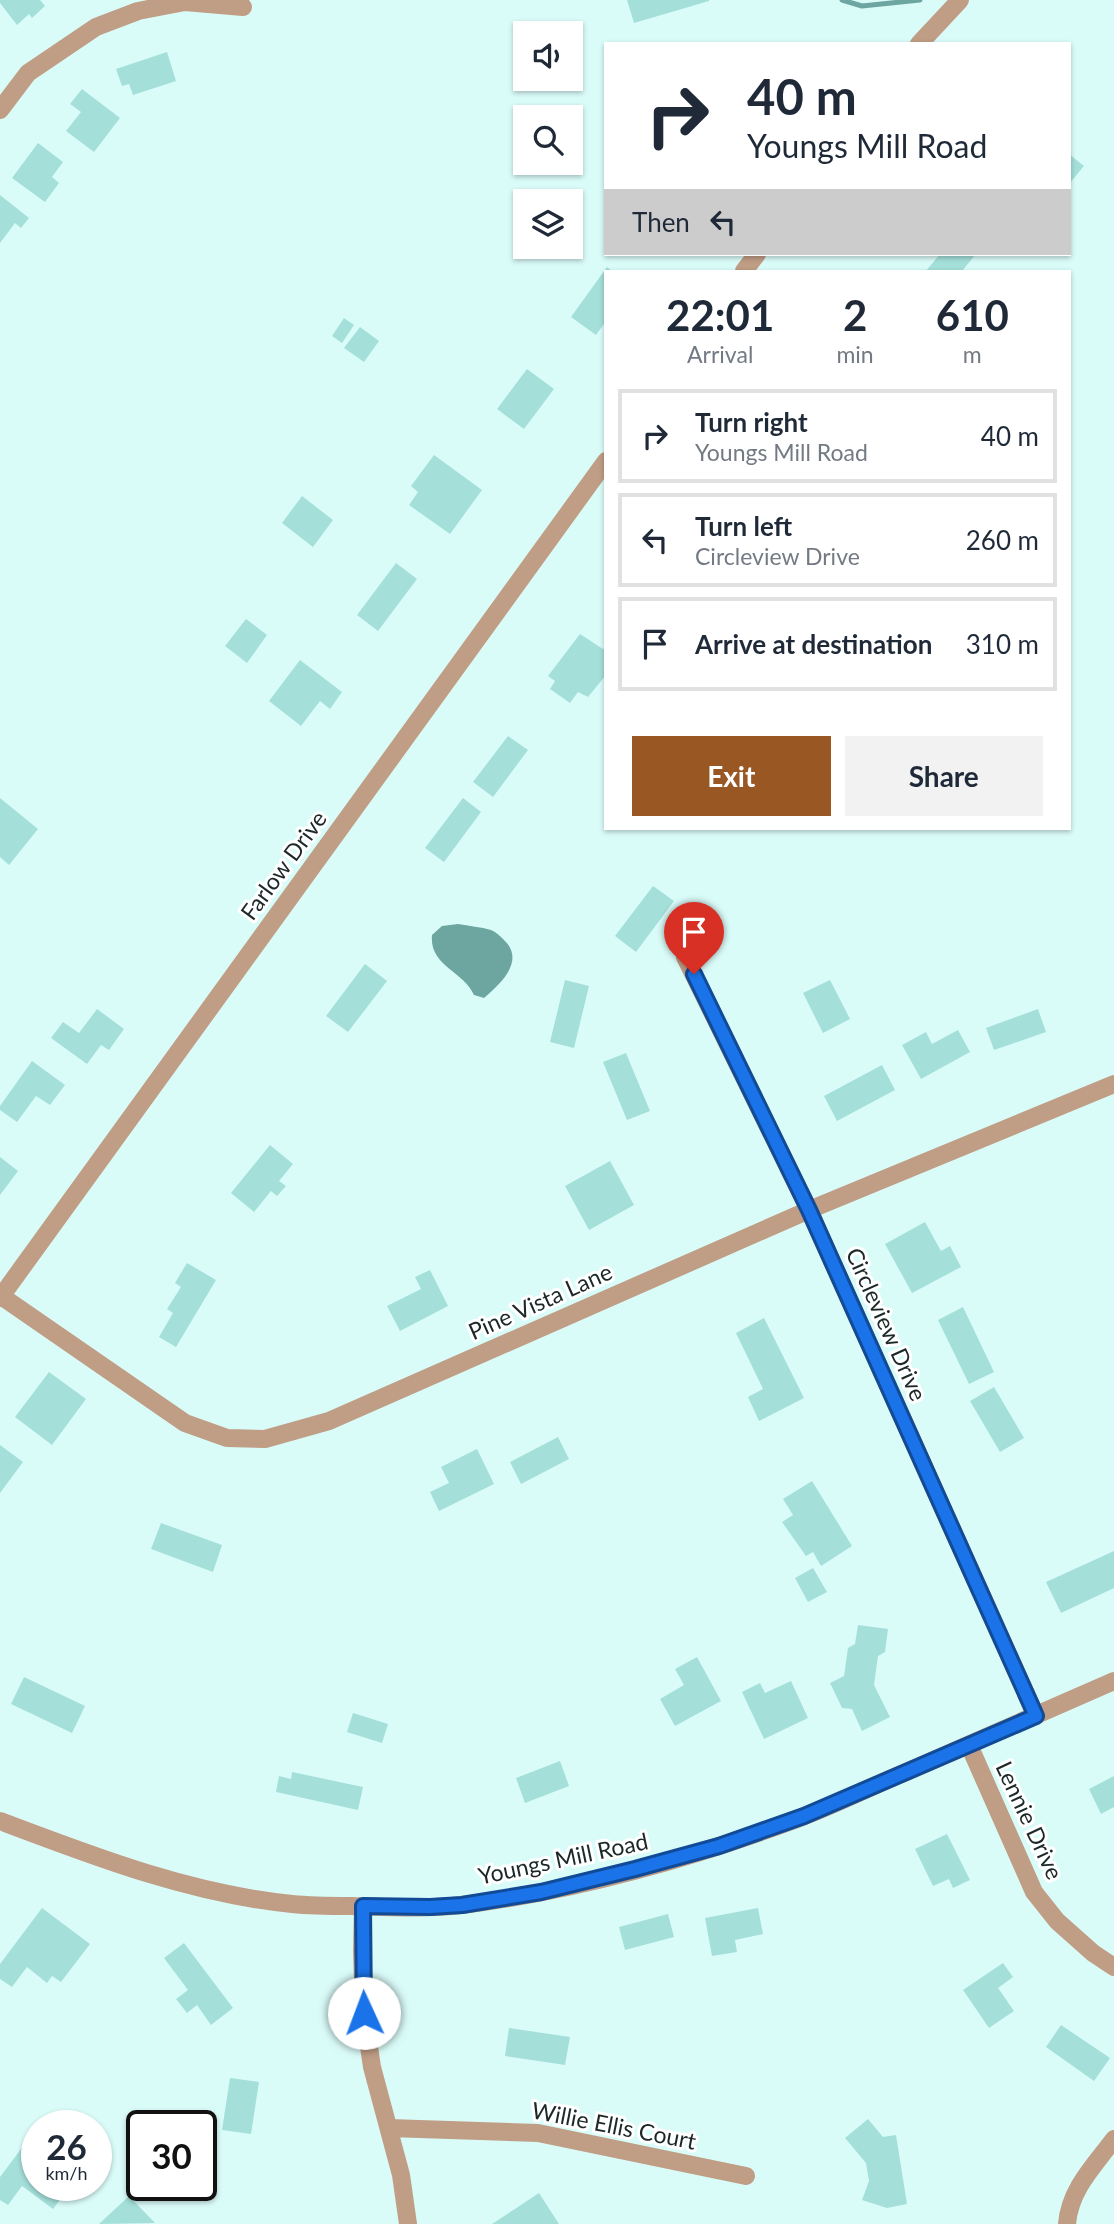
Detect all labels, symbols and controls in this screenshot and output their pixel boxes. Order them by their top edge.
map controls [513,21,583,259]
button: sound [513,21,583,91]
text: 40 m [747,67,857,125]
icon: right [632,70,723,161]
button: search [513,105,583,175]
text: Youngs Mill Road [747,126,987,165]
button: layers [513,189,583,259]
icon: left [704,203,742,241]
text: Then [632,206,690,238]
text: 22:01 [666,290,774,340]
text: 2 [843,290,867,340]
text: 610 [936,290,1009,340]
text: Arrival [687,340,753,368]
text: min [836,340,874,368]
text: m [963,340,982,368]
text: Turn right [695,406,808,438]
icon: right [636,417,674,455]
text: 40 m [981,420,1039,452]
text: Youngs Mill Road [695,438,868,466]
text: Turn left [695,510,792,542]
icon: left [636,521,674,559]
text: 260 m [966,524,1039,556]
text: Circleview Drive [695,542,860,570]
icon: arrive [636,625,674,663]
text: Arrive at destination [695,628,932,660]
text: 310 m [966,628,1039,660]
button: Exit [632,736,831,816]
button: Share [845,736,1043,816]
street label: Farlow Drive [234,805,332,925]
pin [664,902,724,974]
icon: arrive [675,913,713,951]
street label: Circleview Drive [841,1243,933,1405]
street label: Pine Vista Lane [464,1257,616,1345]
street label: Lennie Drive [990,1756,1070,1884]
street label: Youngs Mill Road [476,1826,650,1890]
position arrow [327,1976,401,2050]
street label: Willie Ellis Court [530,2095,699,2155]
speed limit sign: 30 [126,2110,217,2201]
text: 26 [46,2125,87,2167]
text: km/h [45,2162,88,2184]

